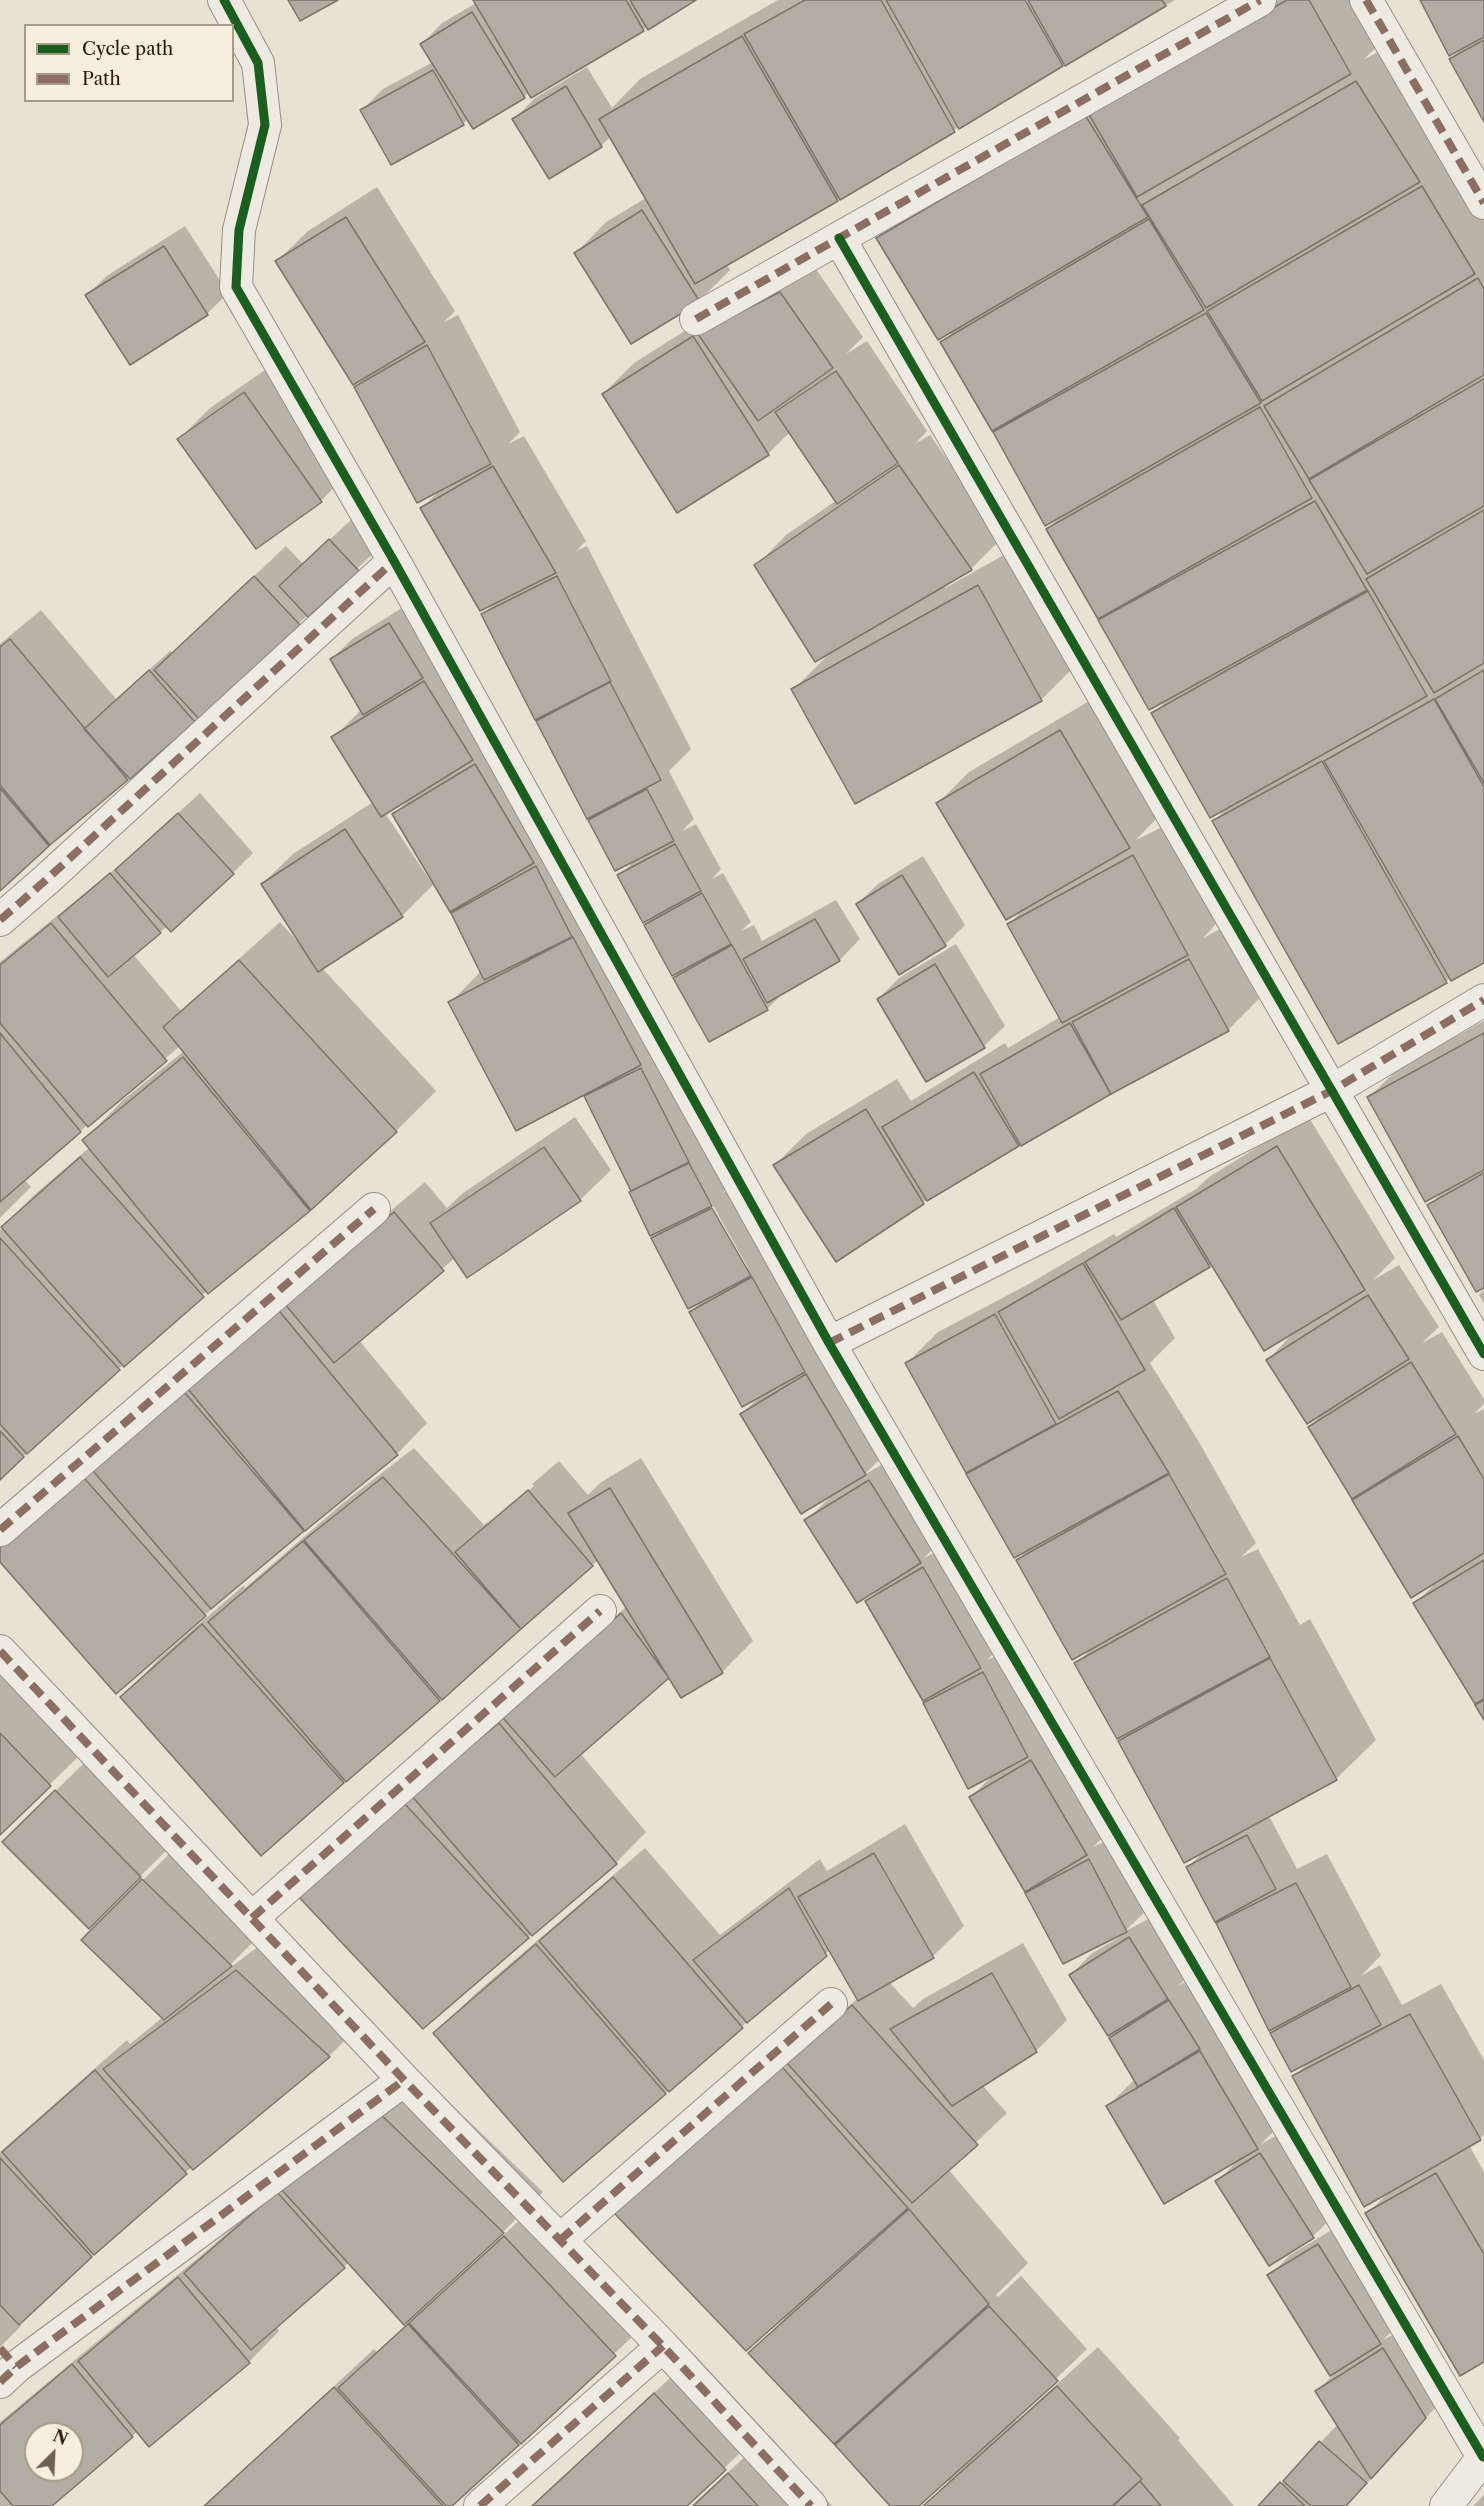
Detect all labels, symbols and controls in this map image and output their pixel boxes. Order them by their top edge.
legend [24,24,234,102]
text: Cycle path [82,38,173,60]
text: Path [82,68,121,90]
north arrow [24,2422,84,2482]
text: N [50,2425,71,2449]

